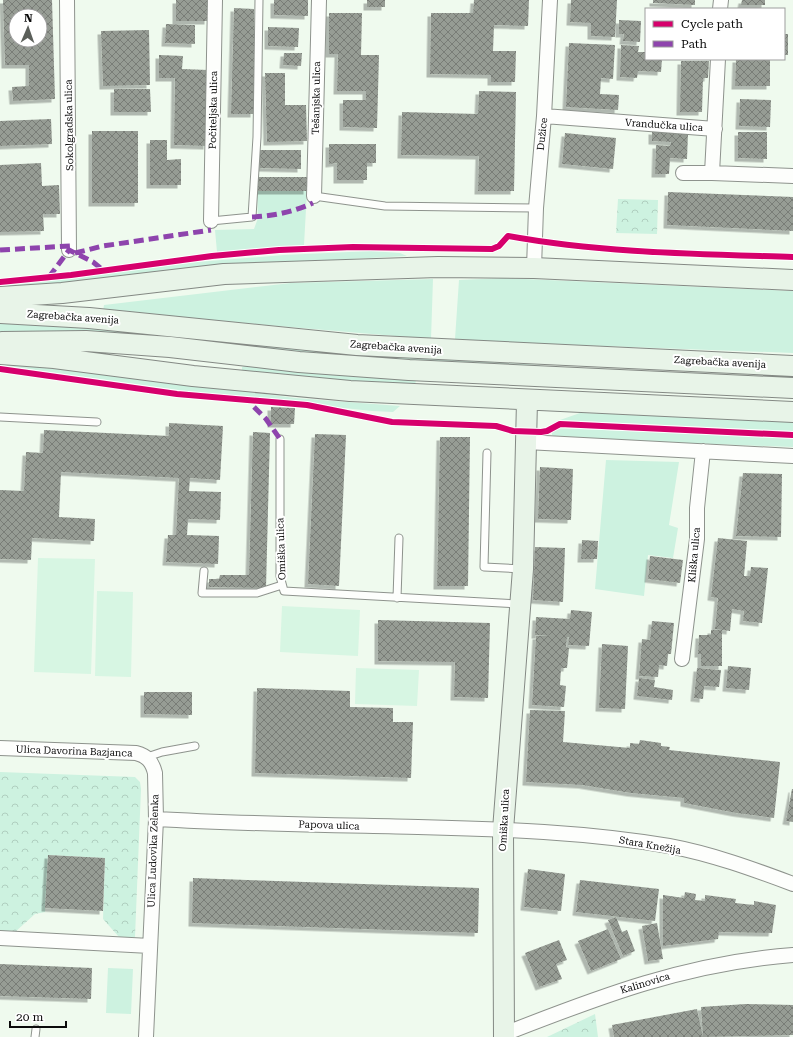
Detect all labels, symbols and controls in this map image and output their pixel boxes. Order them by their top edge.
north arrow [8,8,48,48]
legend [645,8,785,60]
text: N [24,12,33,25]
text: Cycle path [681,17,743,31]
text: Path [681,37,707,51]
street label: Tešanjska ulica [310,61,322,135]
street label: Počiteljska ulica [207,70,219,149]
street label: Sokolgradska ulica [63,79,75,171]
street label: Dužice [535,117,549,151]
street label: Vrandučka ulica [625,117,704,133]
street label: Zagrebačka avenija [27,308,120,326]
street label: Zagrebačka avenija [350,338,443,356]
street label: Zagrebačka avenija [674,354,767,370]
street label: Omiška ulica [274,517,288,580]
street label: Kliška ulica [686,526,702,583]
street label: Ulica Davorina Bazjanca [15,743,133,759]
street label: Omiška ulica [497,788,511,852]
street label: Ulica Ludovika Zelenka [146,793,160,908]
street label: Papova ulica [298,818,360,832]
street label: Stara Knežija [618,834,682,856]
street label: Kalinovica [619,970,672,996]
scale bar [10,1003,66,1029]
text: 20 m [16,1010,43,1024]

